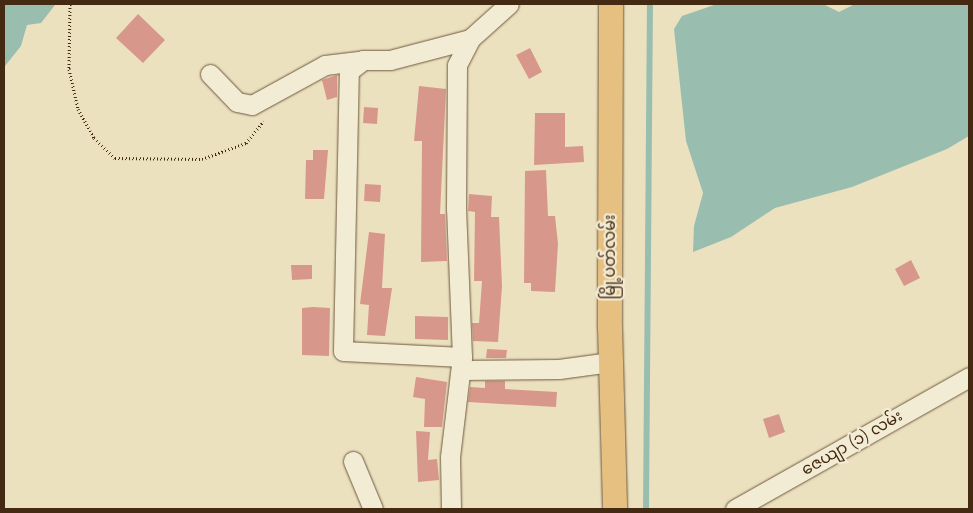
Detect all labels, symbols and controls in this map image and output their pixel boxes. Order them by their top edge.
street label: မြို့ပတ်လမ်း [600,214,620,300]
street label: ဇေယျာ (၁) လမ်း [798,406,906,480]

